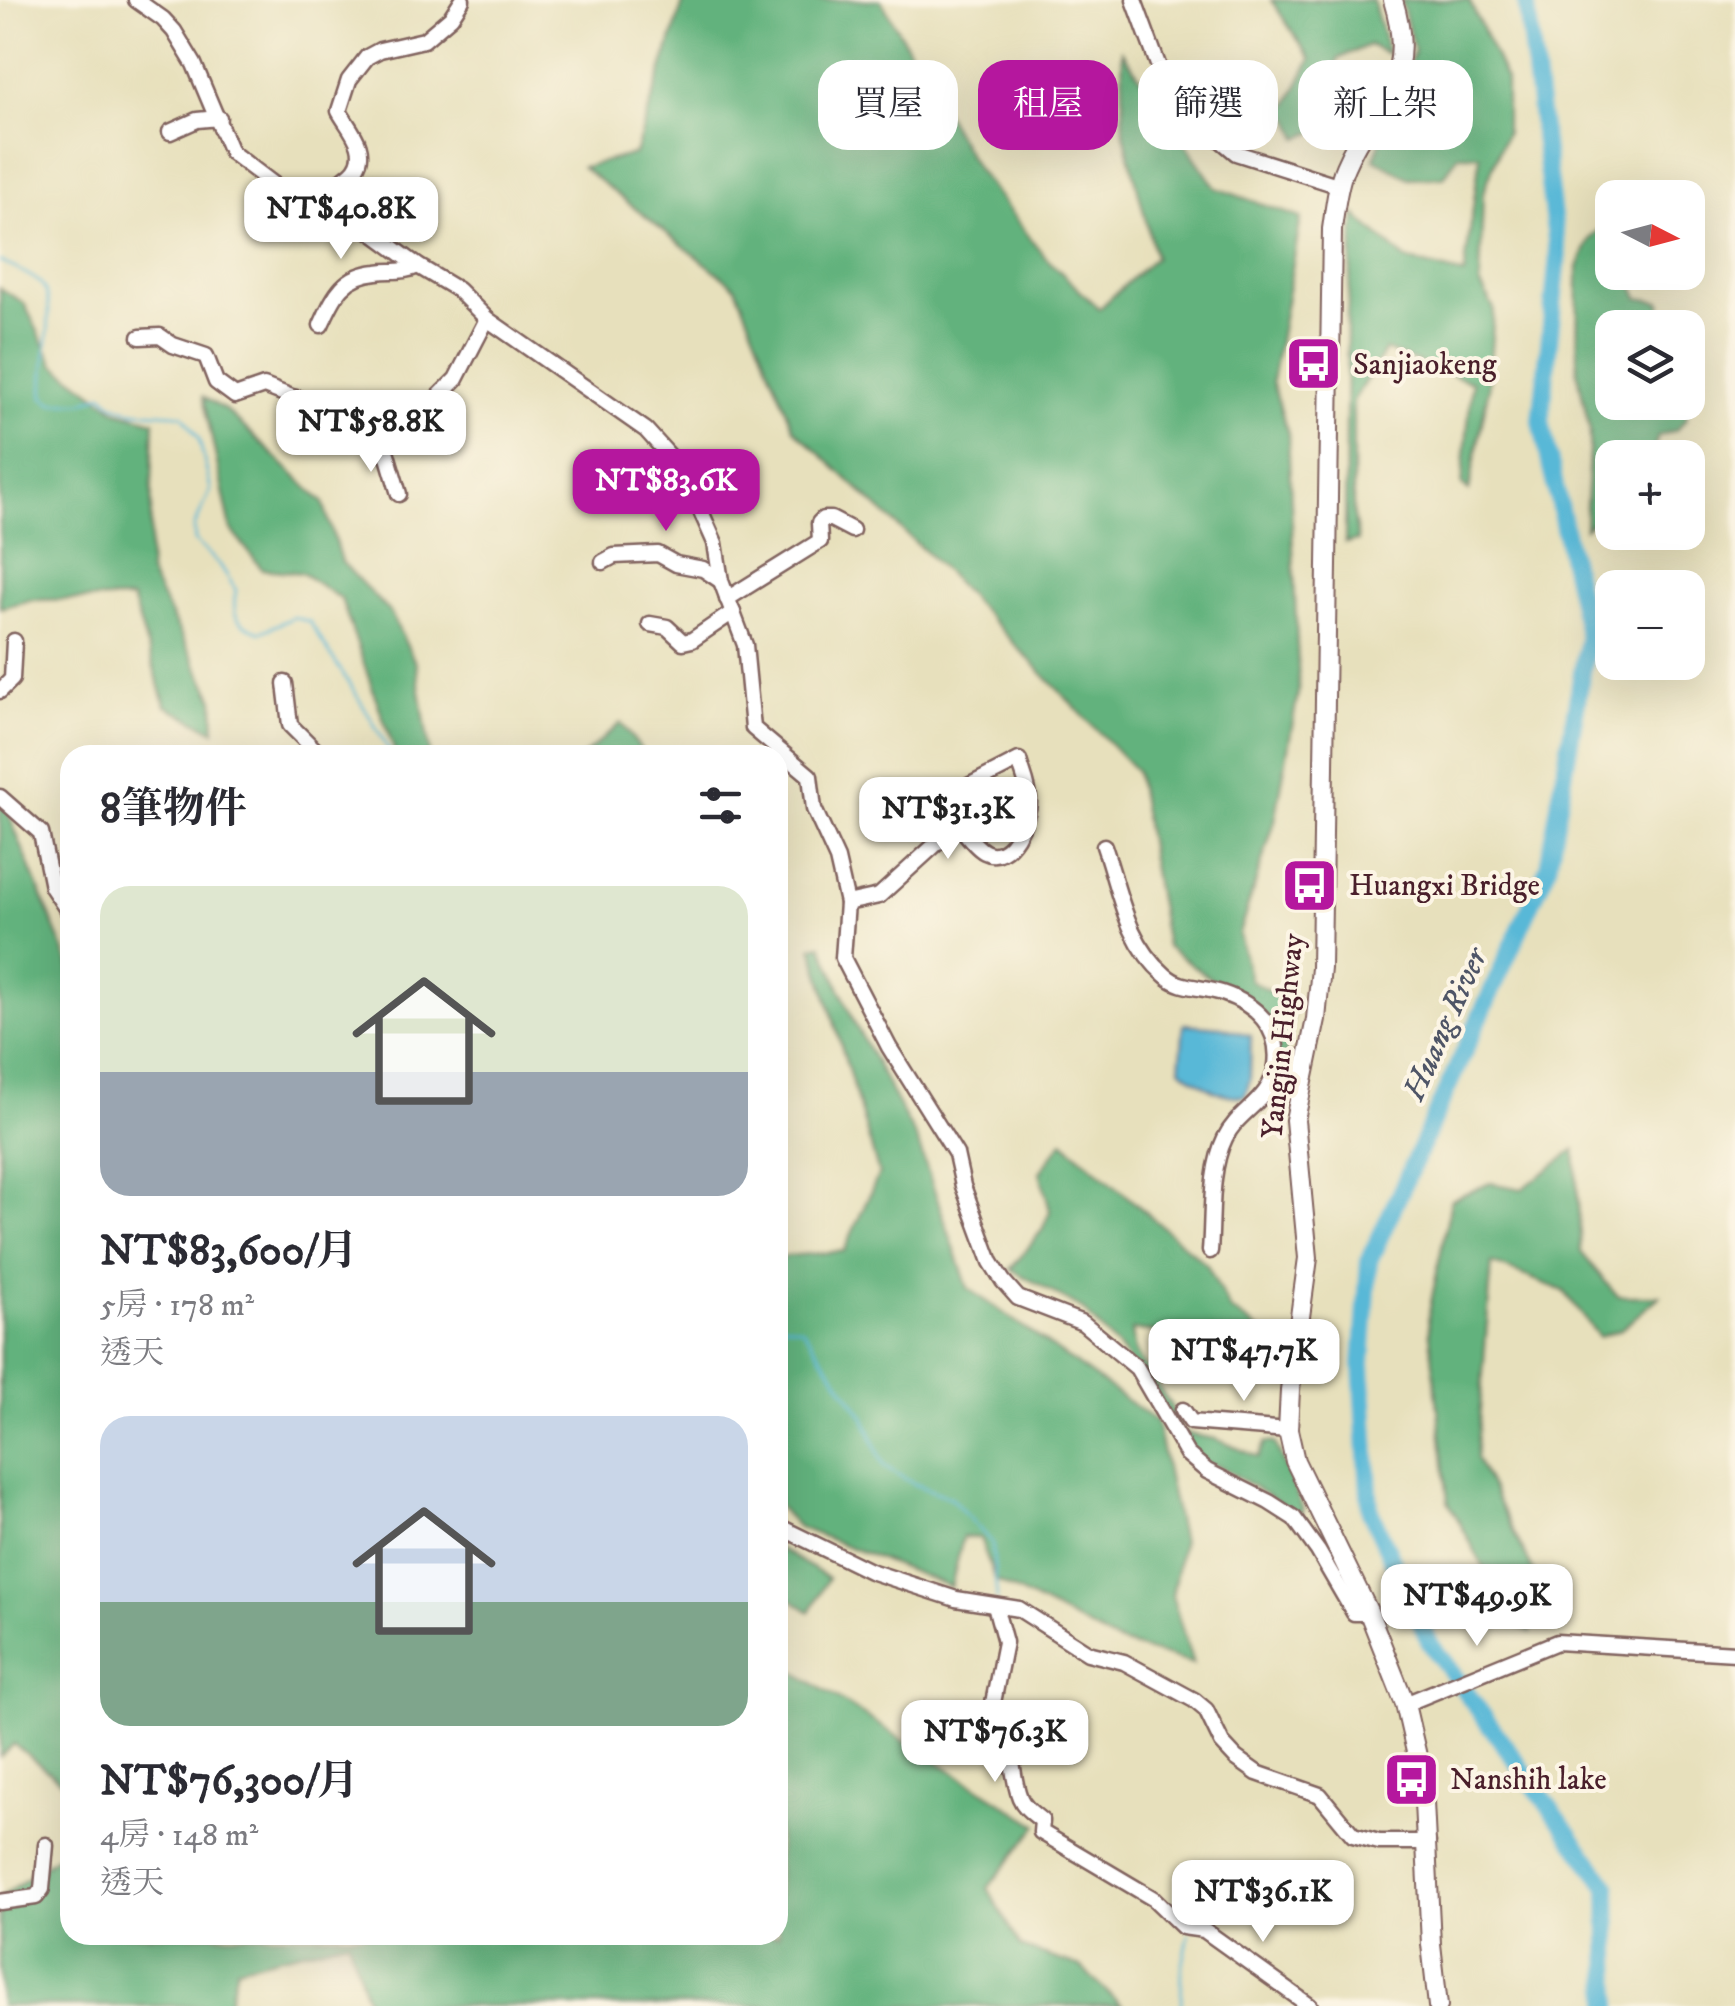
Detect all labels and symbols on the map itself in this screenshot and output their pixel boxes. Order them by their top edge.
pin: NT$40.8K [238,177,444,262]
north arrow [1595,180,1705,290]
bus stop icon: Sanjiaokeng [1284,334,1344,394]
place label: Sanjiaokeng [1353,347,1497,384]
pin: NT$58.8K [268,390,474,475]
pin: NT$83.6K [563,449,769,534]
pin: NT$31.3K [845,777,1051,862]
bus stop icon: Huangxi Bridge [1280,855,1340,915]
place label: Huangxi Bridge [1349,868,1540,905]
street label: Yangjin Highway [1254,931,1313,1141]
water label: Huang River [1394,940,1498,1108]
pin: NT$47.7K [1141,1319,1347,1404]
pin: NT$49.9K [1374,1564,1580,1649]
pin: NT$76.3K [892,1700,1098,1785]
bus stop icon: Nanshih lake [1381,1749,1441,1809]
place label: Nanshih lake [1450,1762,1607,1799]
pin: NT$36.1K [1160,1860,1366,1945]

